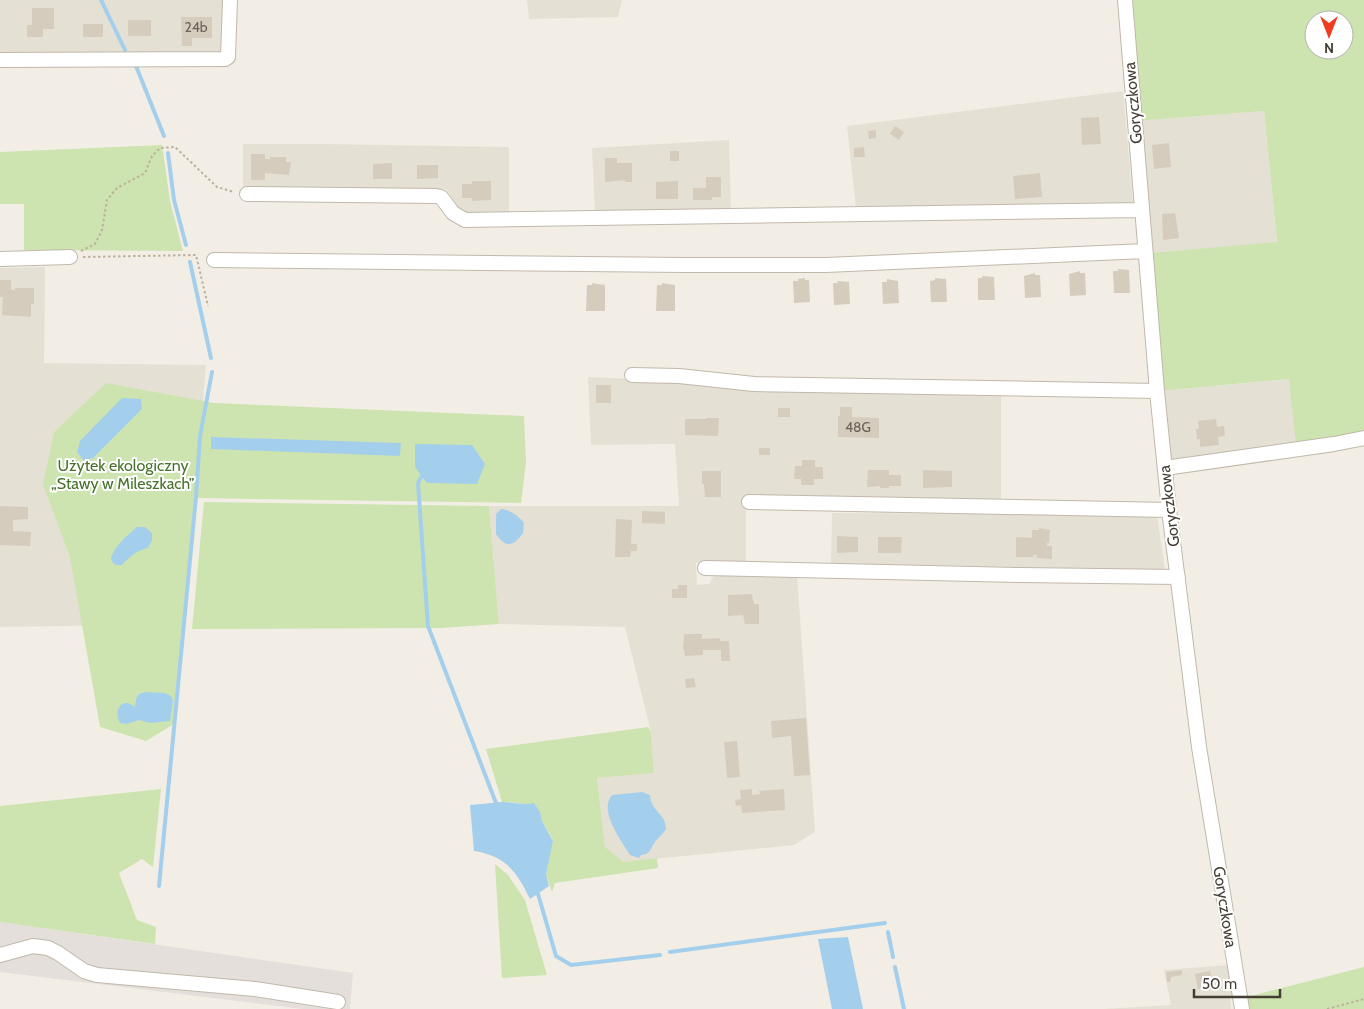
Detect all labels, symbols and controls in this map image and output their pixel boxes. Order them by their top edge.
north arrow [1304,10,1354,60]
house number: 24b [184,18,208,36]
text: N [1324,39,1334,57]
street label: Goryczkowa [1120,61,1146,145]
house number: 48G [845,418,871,436]
park label: Użytek ekologiczny „Stawy w Mileszkach” [51,456,195,493]
street label: Goryczkowa [1155,464,1183,548]
street label: Goryczkowa [1209,865,1241,949]
scale bar [1194,966,1280,998]
text: 50 m [1202,975,1237,993]

